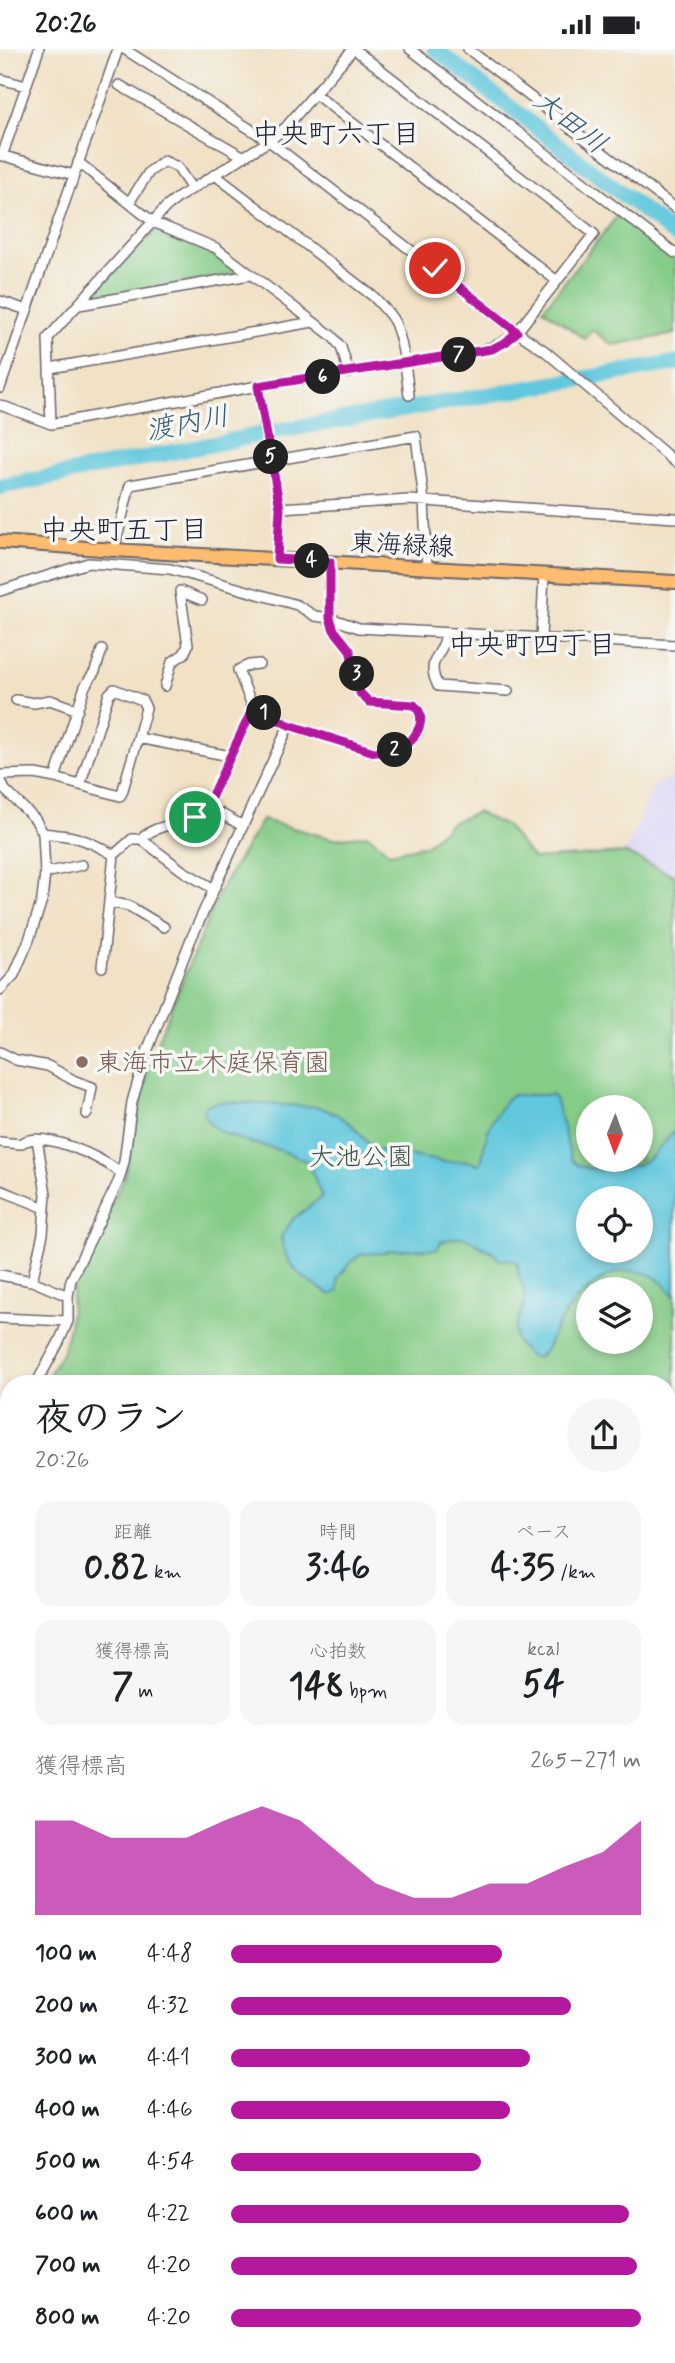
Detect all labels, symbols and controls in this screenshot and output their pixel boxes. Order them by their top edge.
text: 20:26 [35,8,97,42]
water label: 大田川 [525,83,614,163]
district label: 中央町六丁目 [252,117,420,154]
pin [405,238,465,298]
icon: check [416,249,454,287]
pin: 7 [442,337,476,373]
text: 7 [453,342,464,367]
pin: 6 [306,359,340,395]
text: 6 [318,364,327,389]
water label: 渡内川 [143,398,232,451]
pin: 5 [254,439,288,475]
text: 5 [265,444,276,469]
district label: 中央町五丁目 [40,513,208,550]
street label: 東海緑線 [349,526,455,566]
pin: 4 [294,543,330,579]
text: 4 [306,548,317,573]
district label: 中央町四丁目 [448,628,616,665]
pin: 3 [340,657,374,691]
text: 3 [352,661,361,686]
pin: 1 [246,695,282,731]
text: 1 [259,700,268,725]
pin: 2 [378,733,412,767]
text: 2 [390,737,399,762]
pin [165,787,225,847]
icon: arrive [176,798,214,836]
place label: 東海市立木庭保育園 [96,1047,330,1081]
marker: 東海市立木庭保育園 [74,1054,90,1070]
north arrow [576,1095,653,1173]
map controls [576,1095,653,1354]
park label: 大池公園 [309,1141,413,1175]
button: locate [576,1186,653,1263]
button: layers [576,1277,653,1354]
text: 夜のラン [35,1395,187,1444]
button: share [567,1398,641,1472]
text: 20:26 [35,1446,90,1476]
text: 距離 [114,1520,152,1545]
text: 時間 [319,1520,357,1545]
text: ペース [515,1520,571,1545]
text: 0.82 [84,1545,149,1591]
text: 3:46 [306,1545,370,1591]
text: 4:35 [491,1545,555,1591]
text: km [149,1560,182,1585]
text: /km [555,1560,596,1585]
text: kcal [527,1637,559,1662]
text: 獲得標高 [95,1639,171,1664]
text: 心拍数 [309,1639,367,1664]
text: 54 [522,1662,564,1708]
text: 7 [112,1664,133,1710]
text: 148 [288,1664,344,1710]
text: m [133,1679,153,1704]
text: bpm [344,1679,388,1704]
text: 265–271 m [530,1746,641,1776]
text: 獲得標高 [35,1752,127,1782]
text: 100 m [35,1939,97,1969]
text: 4:48 [147,1939,193,1969]
text: 200 m [35,1991,98,2021]
text: 4:32 [147,1991,189,2021]
text: 300 m [35,2043,97,2073]
text: 4:41 [147,2043,190,2073]
text: 400 m [35,2095,100,2125]
text: 4:46 [147,2095,193,2125]
text: 500 m [35,2147,100,2177]
text: 4:54 [147,2147,194,2177]
text: 600 m [35,2199,98,2229]
text: 4:22 [147,2199,190,2229]
text: 700 m [35,2251,100,2281]
text: 4:20 [147,2251,191,2281]
text: 800 m [35,2303,99,2333]
text: 4:20 [147,2303,191,2333]

